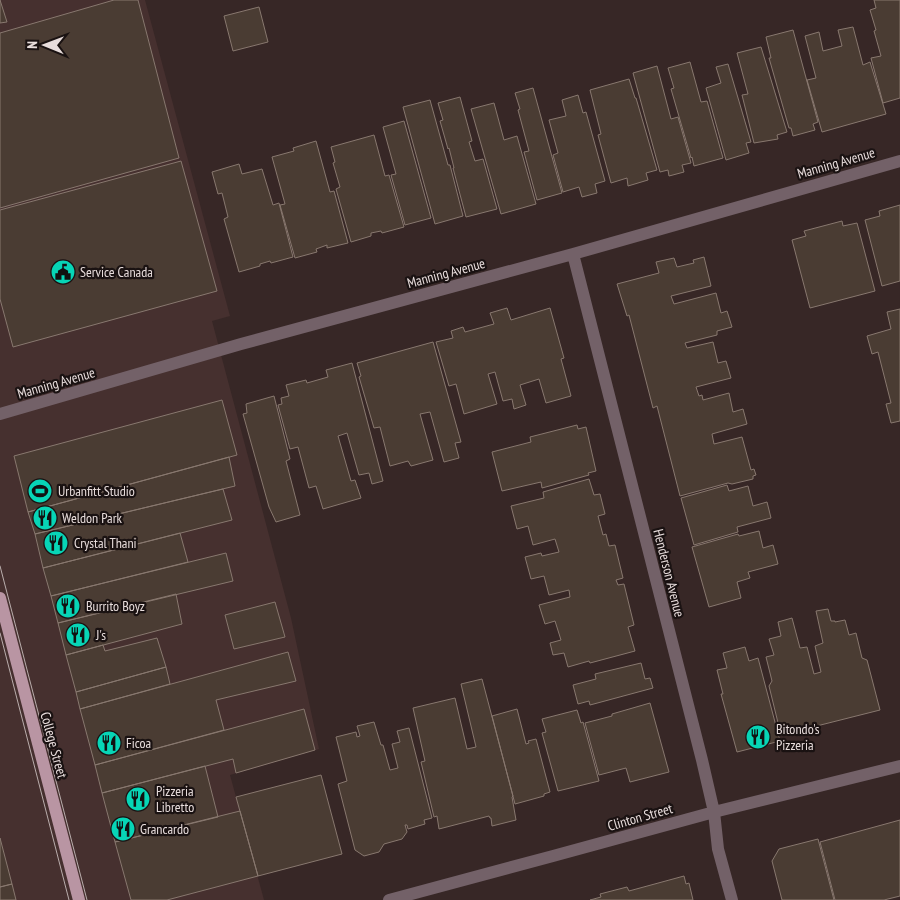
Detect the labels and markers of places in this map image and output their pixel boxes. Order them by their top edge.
public building icon: Service Canada [50,259,76,285]
place label: Service Canada [80,263,153,281]
sports icon: Urbanfitt Studio [27,478,53,504]
place label: Urbanfitt Studio [58,482,135,500]
restaurant icon: Weldon Park [32,505,58,531]
place label: Weldon Park [62,509,123,527]
restaurant icon: Crystal Thani [43,530,69,556]
place label: Crystal Thani [74,534,137,552]
restaurant icon: Burrito Boyz [55,593,81,619]
place label: Burrito Boyz [86,597,145,615]
restaurant icon: J's [65,622,91,648]
place label: J's [95,626,106,644]
place label: Bitondo's Pizzeria [776,720,820,754]
restaurant icon: Bitondo's Pizzeria [745,724,771,750]
restaurant icon: Ficoa [96,730,122,756]
place label: Ficoa [126,734,151,752]
place label: Pizzeria Libretto [156,782,194,816]
restaurant icon: Pizzeria Libretto [125,786,151,812]
restaurant icon: Grancardo [110,816,136,842]
place label: Grancardo [140,820,189,838]

